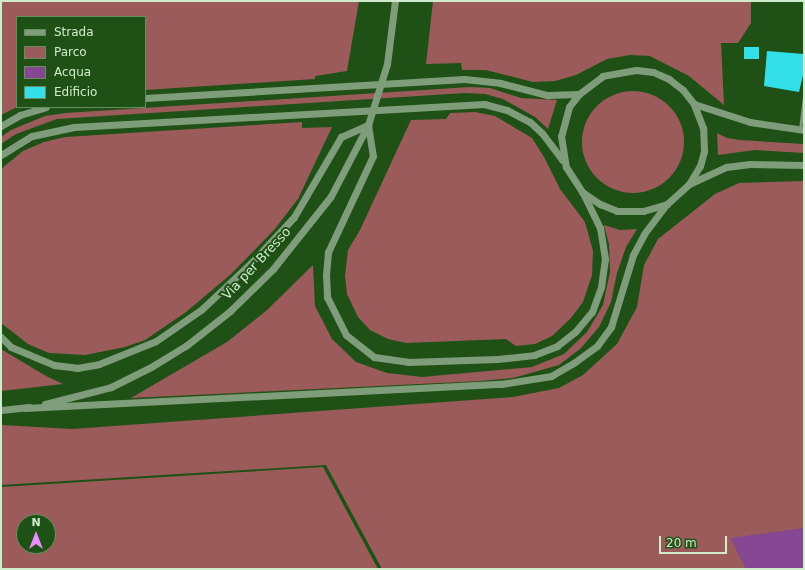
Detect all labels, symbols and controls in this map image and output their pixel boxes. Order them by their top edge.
legend [16,16,146,108]
text: Strada [54,25,94,39]
text: Parco [54,45,87,59]
text: Acqua [54,65,91,79]
text: Edificio [54,85,97,99]
street label: Via per Bresso [219,224,295,304]
north arrow [16,514,56,554]
text: N [31,516,41,529]
scale bar [661,528,729,554]
text: 20 m [666,536,697,550]

